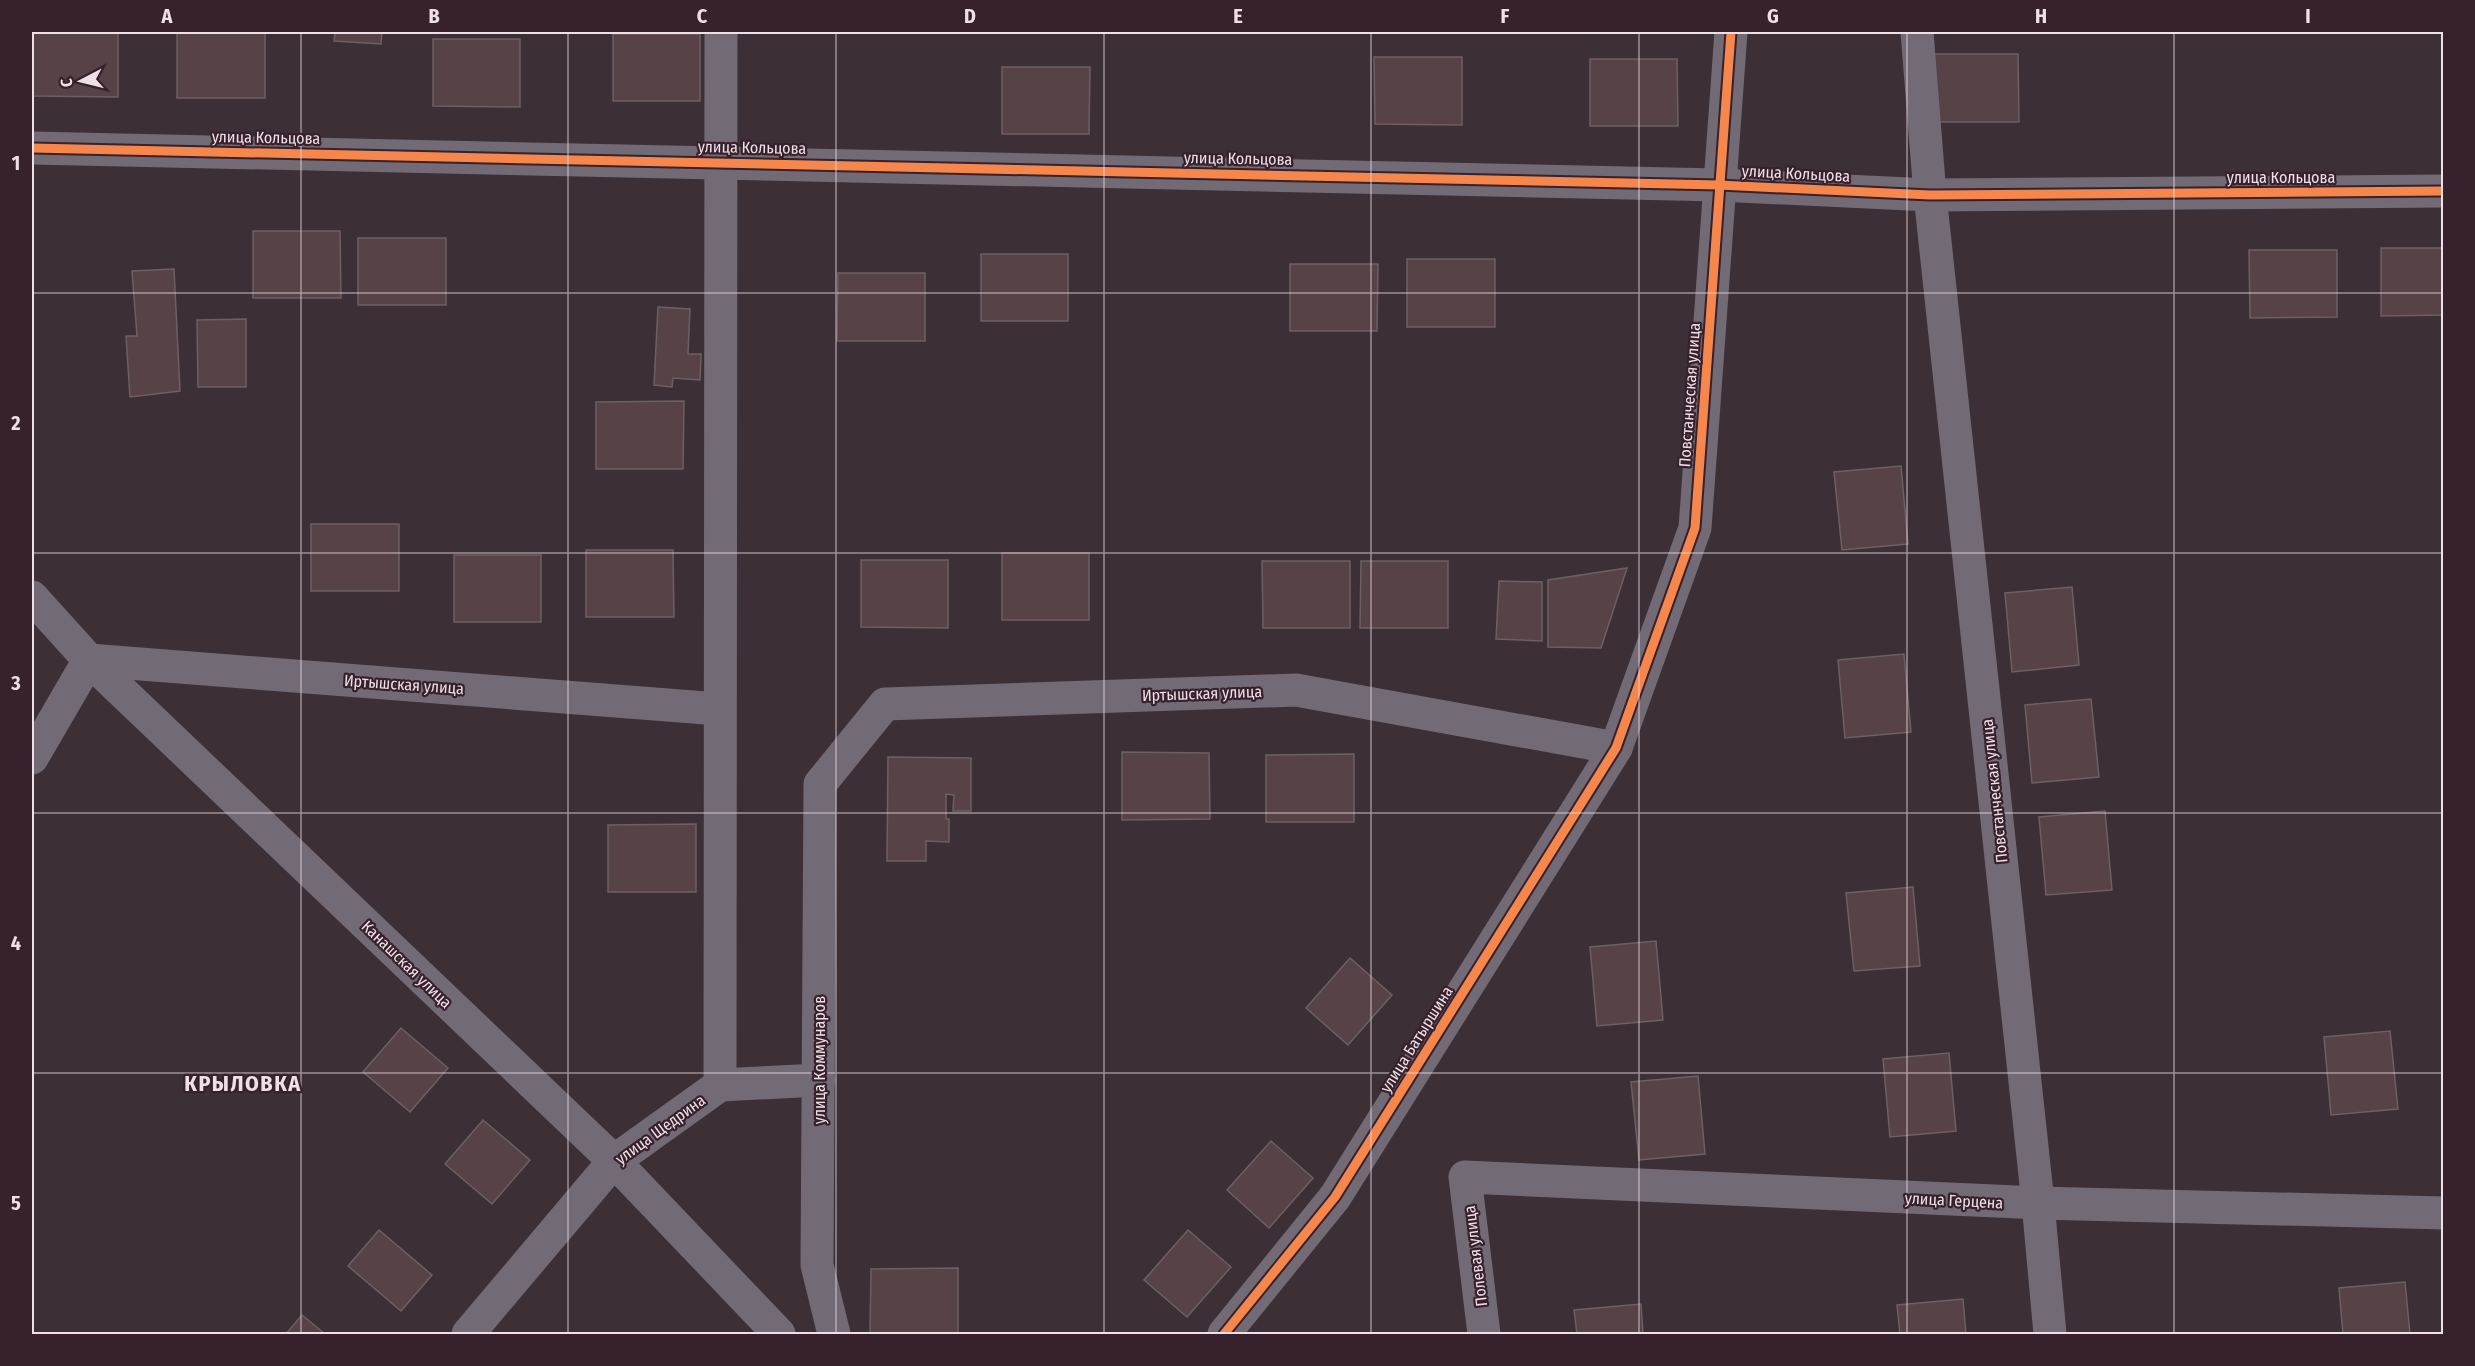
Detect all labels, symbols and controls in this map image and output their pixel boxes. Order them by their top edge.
text: A [161,4,174,28]
text: B [428,4,440,28]
text: C [697,4,708,28]
text: D [964,4,976,28]
text: E [1233,4,1243,28]
text: F [1501,4,1510,28]
text: G [1767,4,1779,28]
text: H [2035,4,2047,28]
text: I [2305,4,2311,28]
north arrow [51,51,111,111]
text: С [57,77,77,88]
street label: улица Кольцова [212,127,321,148]
street label: улица Кольцова [698,137,807,158]
street label: улица Кольцова [1184,148,1293,169]
text: 1 [12,151,20,175]
street label: улица Кольцова [1741,161,1851,186]
street label: улица Кольцова [2227,168,2335,187]
street label: Повстанческая улица [1675,322,1704,468]
text: 2 [10,411,21,435]
text: 3 [10,671,21,695]
street label: Иртышская улица [343,671,465,698]
street label: Иртышская улица [1142,682,1263,705]
street label: Повстанческая улица [1977,718,2012,864]
street label: Канашская улица [358,917,456,1012]
text: 4 [11,931,21,955]
street label: улица Батыршина [1376,982,1457,1096]
street label: улица Коммунаров [810,996,829,1124]
district label: КРЫЛОВКА [184,1070,302,1097]
street label: улица Щедрина [612,1090,709,1168]
street label: улица Герцена [1904,1188,2004,1213]
text: 5 [11,1191,21,1215]
street label: Полевая улица [1460,1204,1491,1307]

